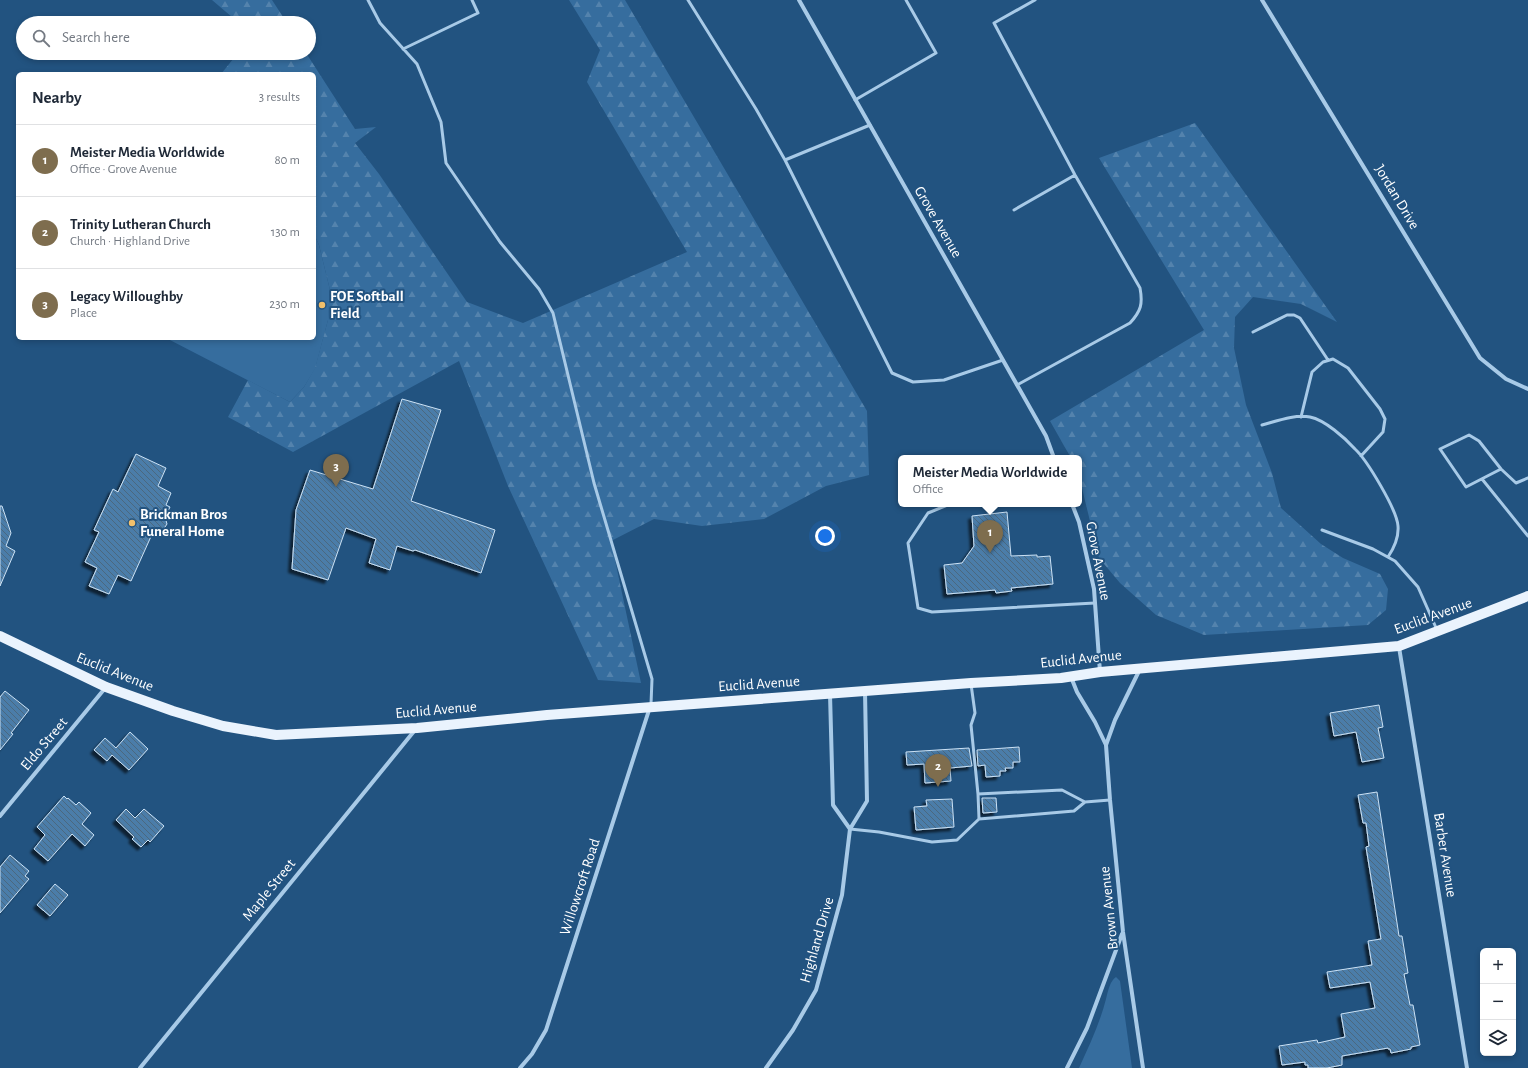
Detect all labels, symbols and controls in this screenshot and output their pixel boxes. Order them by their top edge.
search box [16,16,316,60]
icon: search [30,27,52,49]
text: Search here [62,30,130,45]
text: Nearby [32,89,82,106]
text: 3 results [259,91,300,104]
text: Meister Media Worldwide [70,145,225,160]
text: 1 [43,154,47,167]
text: 80 m [274,154,300,167]
street label: Jordan Drive [1372,162,1422,232]
text: Office · Grove Avenue [70,163,177,176]
street label: Grove Avenue [912,184,965,260]
text: Trinity Lutheran Church [70,217,211,232]
text: 2 [42,226,48,239]
text: 130 m [271,226,300,239]
text: Church · Highland Drive [70,235,190,248]
text: Legacy Willoughby [70,289,183,304]
place label: FOE Softball Field [330,289,404,321]
text: 3 [42,298,48,311]
text: 230 m [269,298,300,311]
marker: FOE Softball Field [317,300,327,310]
text: Place [70,307,97,320]
pin: 3 [323,454,349,487]
popup [898,455,1082,507]
text: Meister Media Worldwide [913,465,1067,480]
text: Office [913,483,943,496]
place label: Brickman Bros Funeral Home [140,507,228,539]
marker: Brickman Bros Funeral Home [127,518,137,528]
pin: 1 [977,520,1003,553]
street label: Grove Avenue [1083,520,1113,602]
your location [815,526,835,546]
street label: Euclid Avenue [1392,595,1474,637]
street label: Euclid Avenue [1040,647,1122,671]
street label: Euclid Avenue [74,650,156,694]
street label: Euclid Avenue [718,674,800,694]
street label: Euclid Avenue [395,699,477,721]
street label: Eldo Street [18,715,70,773]
pin: 2 [925,754,951,787]
street label: Barber Avenue [1431,812,1459,898]
street label: Willowcroft Road [557,837,603,937]
street label: Maple Street [240,856,298,924]
street label: Brown Avenue [1097,865,1121,951]
street label: Highland Drive [798,895,836,985]
map controls [1480,948,1516,1056]
button: + [1480,948,1516,984]
button: − [1480,984,1516,1020]
button: layers [1480,1020,1516,1056]

